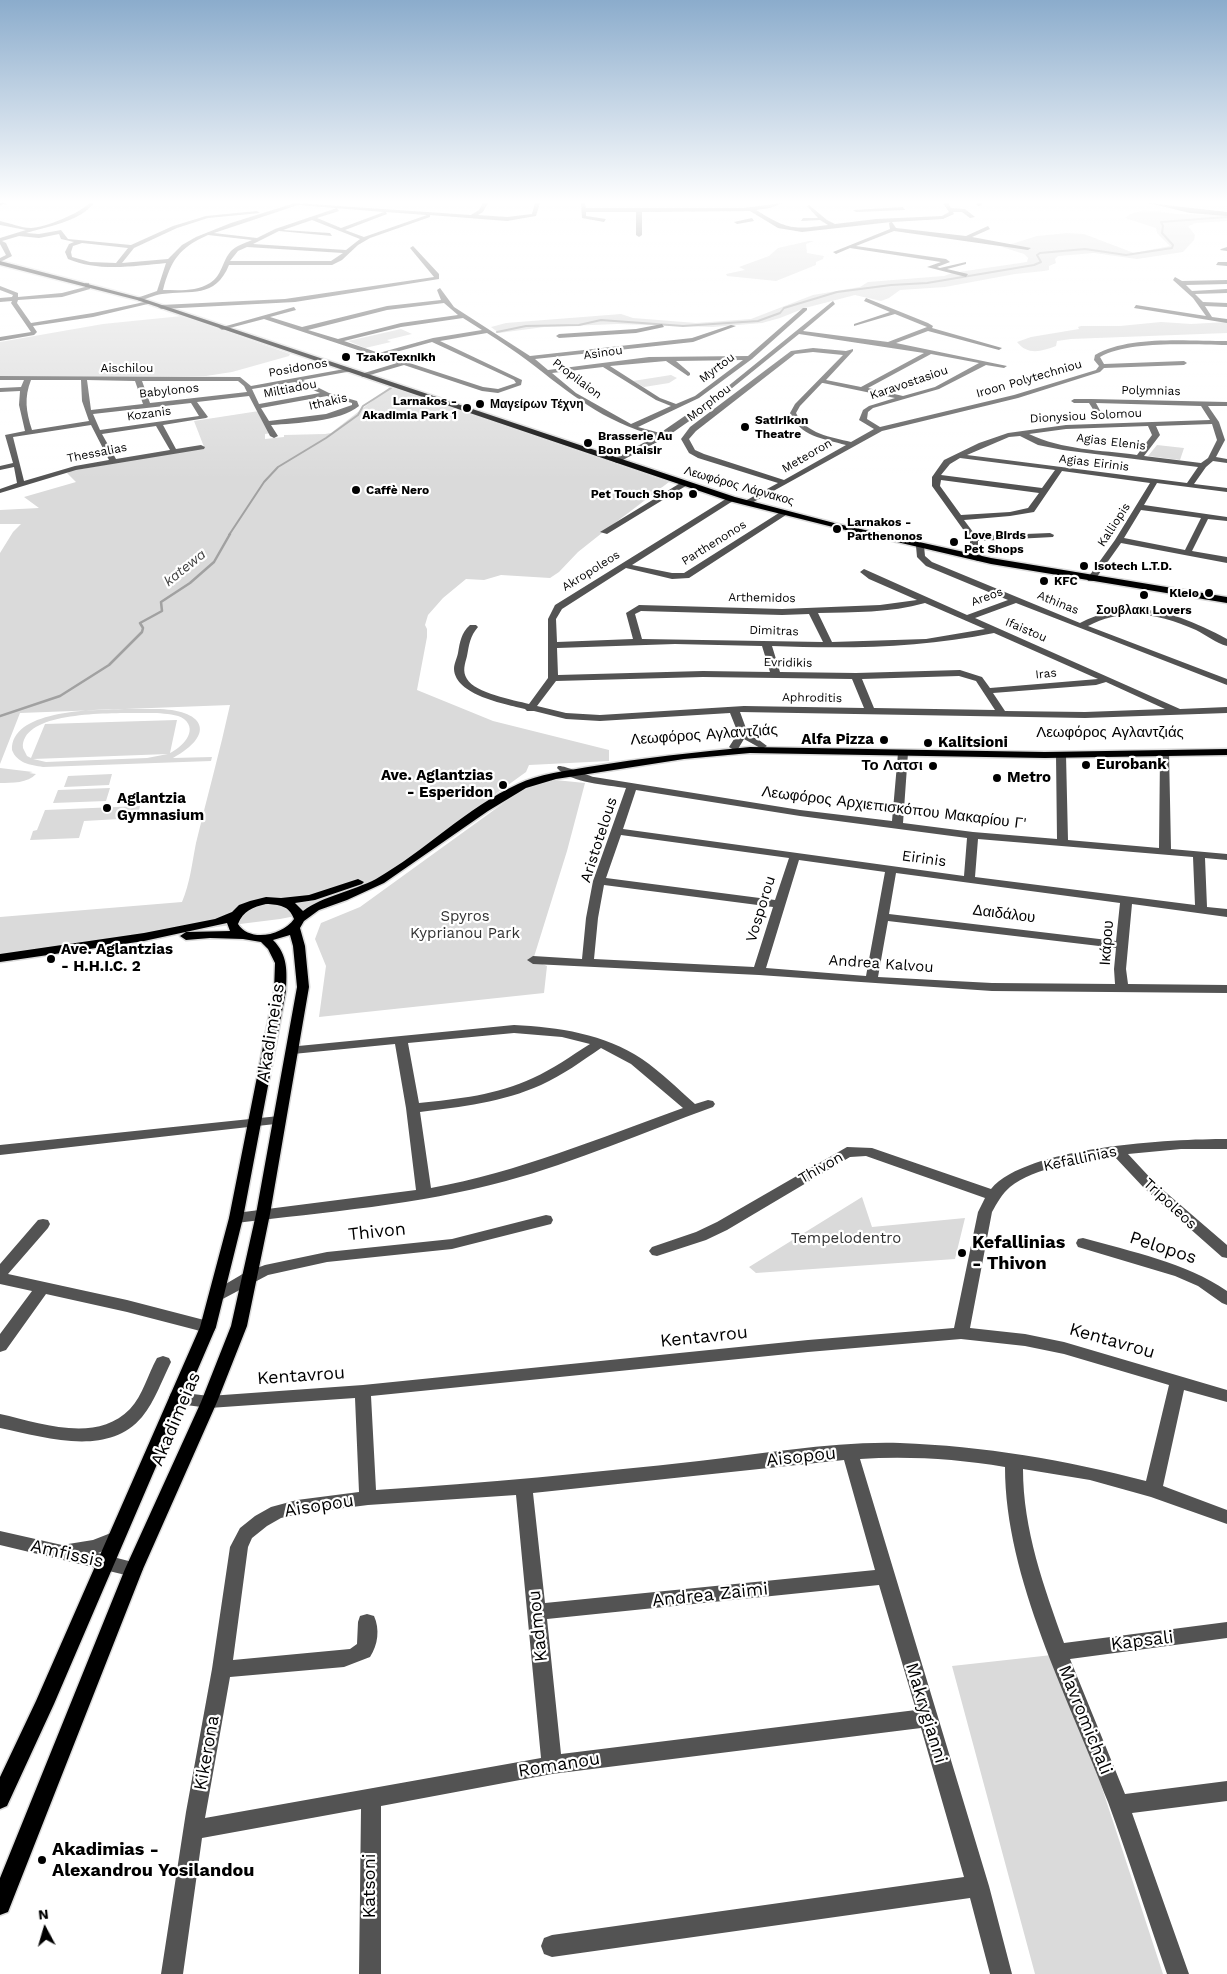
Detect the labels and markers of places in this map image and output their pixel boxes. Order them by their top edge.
place label: TzakoTexnikh [356,350,436,364]
marker: TzakoTexnikh [340,351,352,363]
place label: Larnakos - Akadimia Park 1 [362,394,457,422]
place label: Μαγείρων Τέχνη [490,397,584,411]
marker: Μαγείρων Τέχνη [474,398,486,410]
marker: Larnakos - Akadimia Park 1 [461,402,473,414]
place label: Satirikon Theatre [755,413,809,441]
marker: Satirikon Theatre [739,421,751,433]
place label: Brasserie Au Bon Plaisir [598,429,672,457]
marker: Brasserie Au Bon Plaisir [582,437,594,449]
place label: Caffè Nero [366,483,429,497]
marker: Caffè Nero [350,484,362,496]
place label: Pet Touch Shop [591,487,683,501]
marker: Pet Touch Shop [687,488,699,500]
place label: Larnakos - Parthenonos [847,515,922,543]
marker: Larnakos - Parthenonos [831,523,843,535]
place label: Love Birds Pet Shops [964,528,1026,556]
marker: Love Birds Pet Shops [948,536,960,548]
place label: Isotech L.T.D. [1094,559,1172,573]
marker: Isotech L.T.D. [1078,560,1090,572]
place label: KFC [1054,574,1078,588]
marker: KFC [1038,575,1050,587]
place label: Kleio [1169,586,1199,600]
marker: Kleio [1203,587,1215,599]
marker: Σουβλακι Lovers [1138,589,1150,601]
place label: Σουβλακι Lovers [1096,603,1192,617]
place label: Alfa Pizza [801,731,874,749]
marker: Alfa Pizza [878,734,890,746]
place label: Kalitsioni [938,734,1008,752]
marker: Kalitsioni [922,737,934,749]
place label: Eurobank [1096,756,1167,774]
place label: Το Λατσι [862,757,923,775]
marker: Eurobank [1080,759,1092,771]
marker: Το Λατσι [927,760,939,772]
place label: Ave. Aglantzias - Esperidon [381,767,493,802]
place label: Metro [1007,769,1051,787]
marker: Metro [991,772,1003,784]
marker: Ave. Aglantzias - Esperidon [497,779,509,791]
place label: Aglantzia Gymnasium [117,790,204,825]
marker: Aglantzia Gymnasium [101,802,113,814]
place label: Ave. Aglantzias - H.H.I.C. 2 [61,941,173,976]
marker: Ave. Aglantzias - H.H.I.C. 2 [45,953,57,965]
place label: Kefallinias - Thivon [972,1232,1065,1274]
marker: Kefallinias - Thivon [956,1247,968,1259]
place label: Akadimias - Alexandrou Yosilandou [52,1839,254,1882]
marker: Akadimias - Alexandrou Yosilandou [36,1854,48,1866]

